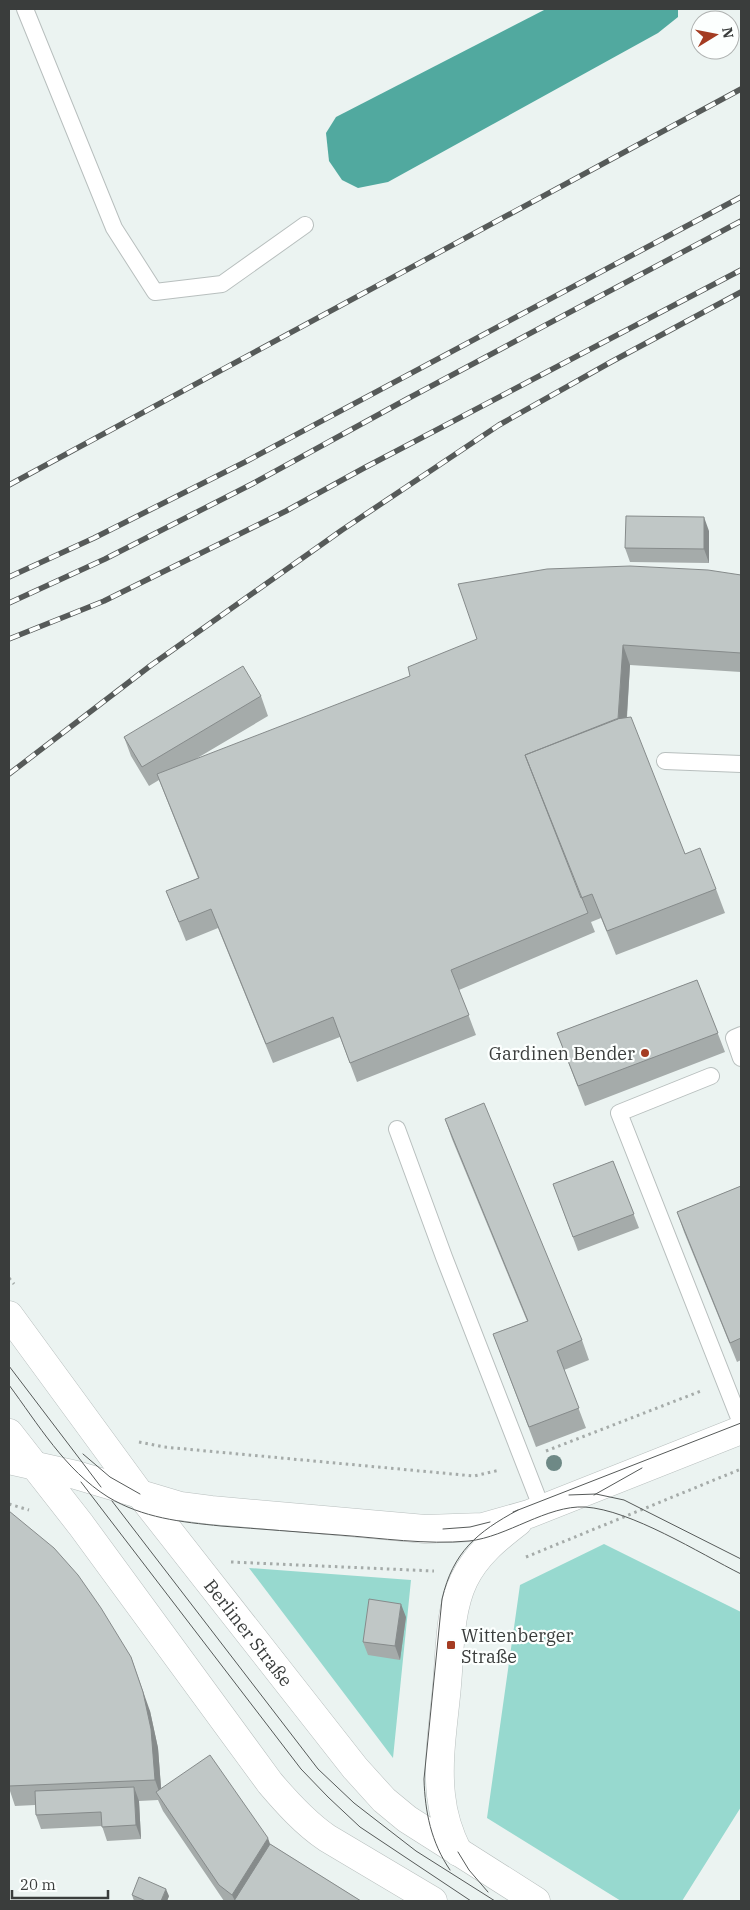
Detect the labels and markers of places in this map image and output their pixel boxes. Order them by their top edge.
place label: Gardinen Bender [489,1042,635,1065]
marker: Gardinen Bender [639,1047,651,1059]
place label: Wittenberger Straße [461,1624,573,1668]
marker: Wittenberger Straße [445,1639,457,1651]

